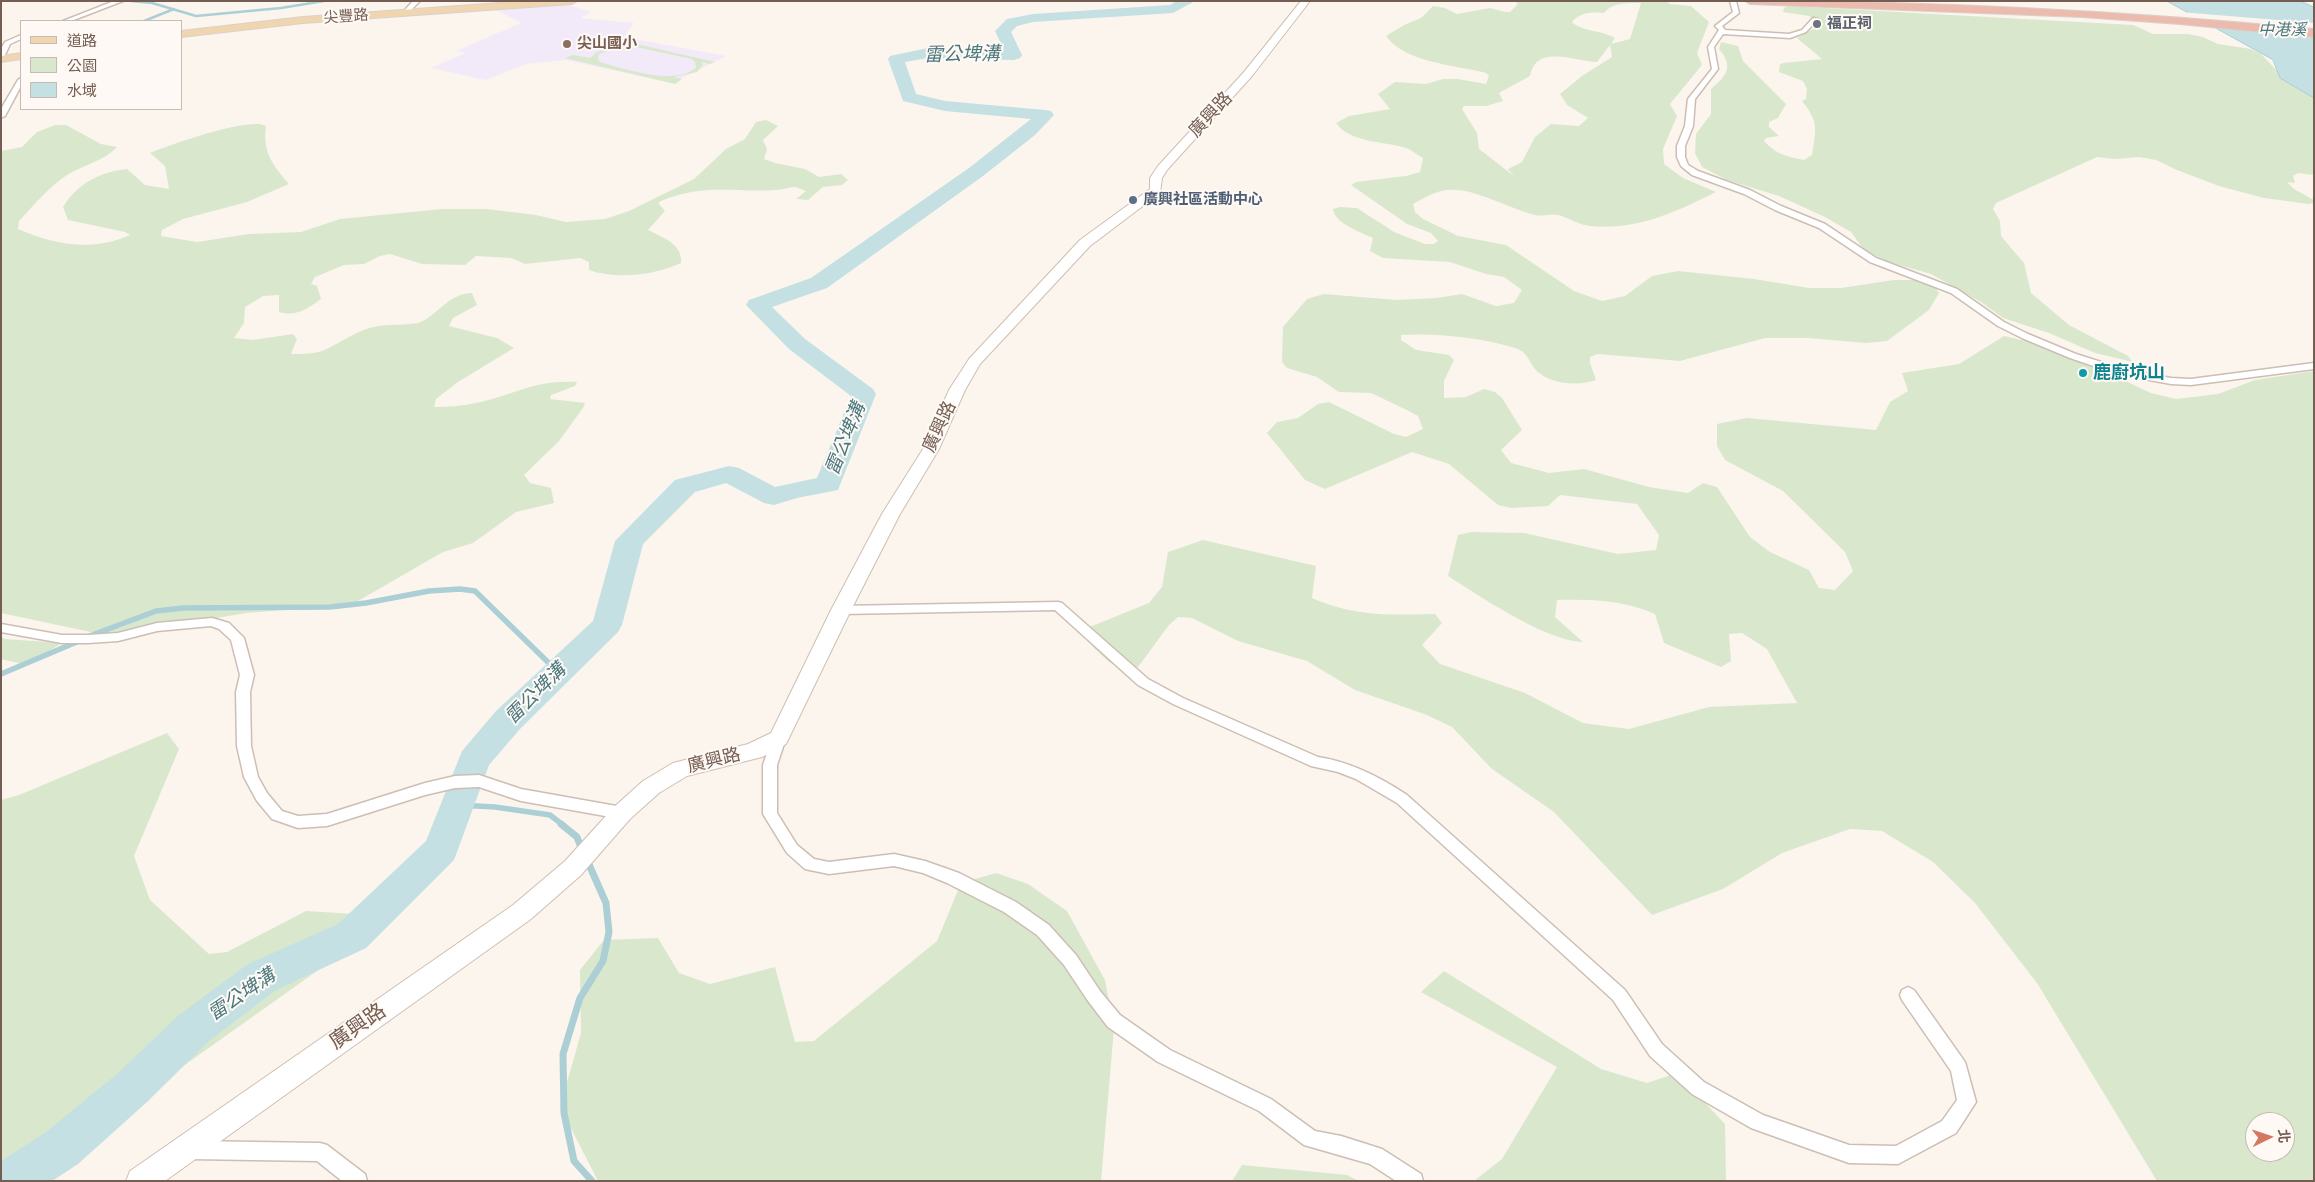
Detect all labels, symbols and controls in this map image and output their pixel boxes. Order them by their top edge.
street label: 尖豐路 [323,6,369,28]
place label: 福正祠 [1827,15,1872,33]
marker: 福正祠 [1811,18,1823,30]
legend [20,20,182,110]
water label: 中港溪 [2258,21,2306,41]
text: 道路 [67,32,97,49]
place label: 尖山國小 [577,35,637,53]
marker: 尖山國小 [561,38,573,50]
water label: 雷公埤溝 [924,43,1000,67]
text: 公園 [67,57,97,74]
text: 水域 [67,82,97,99]
street label: 廣興路 [1185,88,1237,142]
place label: 廣興社區活動中心 [1143,191,1263,209]
marker: 廣興社區活動中心 [1127,194,1139,206]
place label: 鹿廚坑山 [2093,362,2165,384]
marker: 鹿廚坑山 [2077,367,2089,379]
street label: 廣興路 [919,398,961,456]
water label: 雷公埤溝 [821,399,871,479]
water label: 雷公埤溝 [501,659,571,729]
street label: 廣興路 [685,744,743,778]
water label: 雷公埤溝 [204,964,280,1026]
street label: 廣興路 [325,999,391,1055]
north arrow [2245,1112,2295,1162]
text: 北 [2275,1128,2292,1144]

